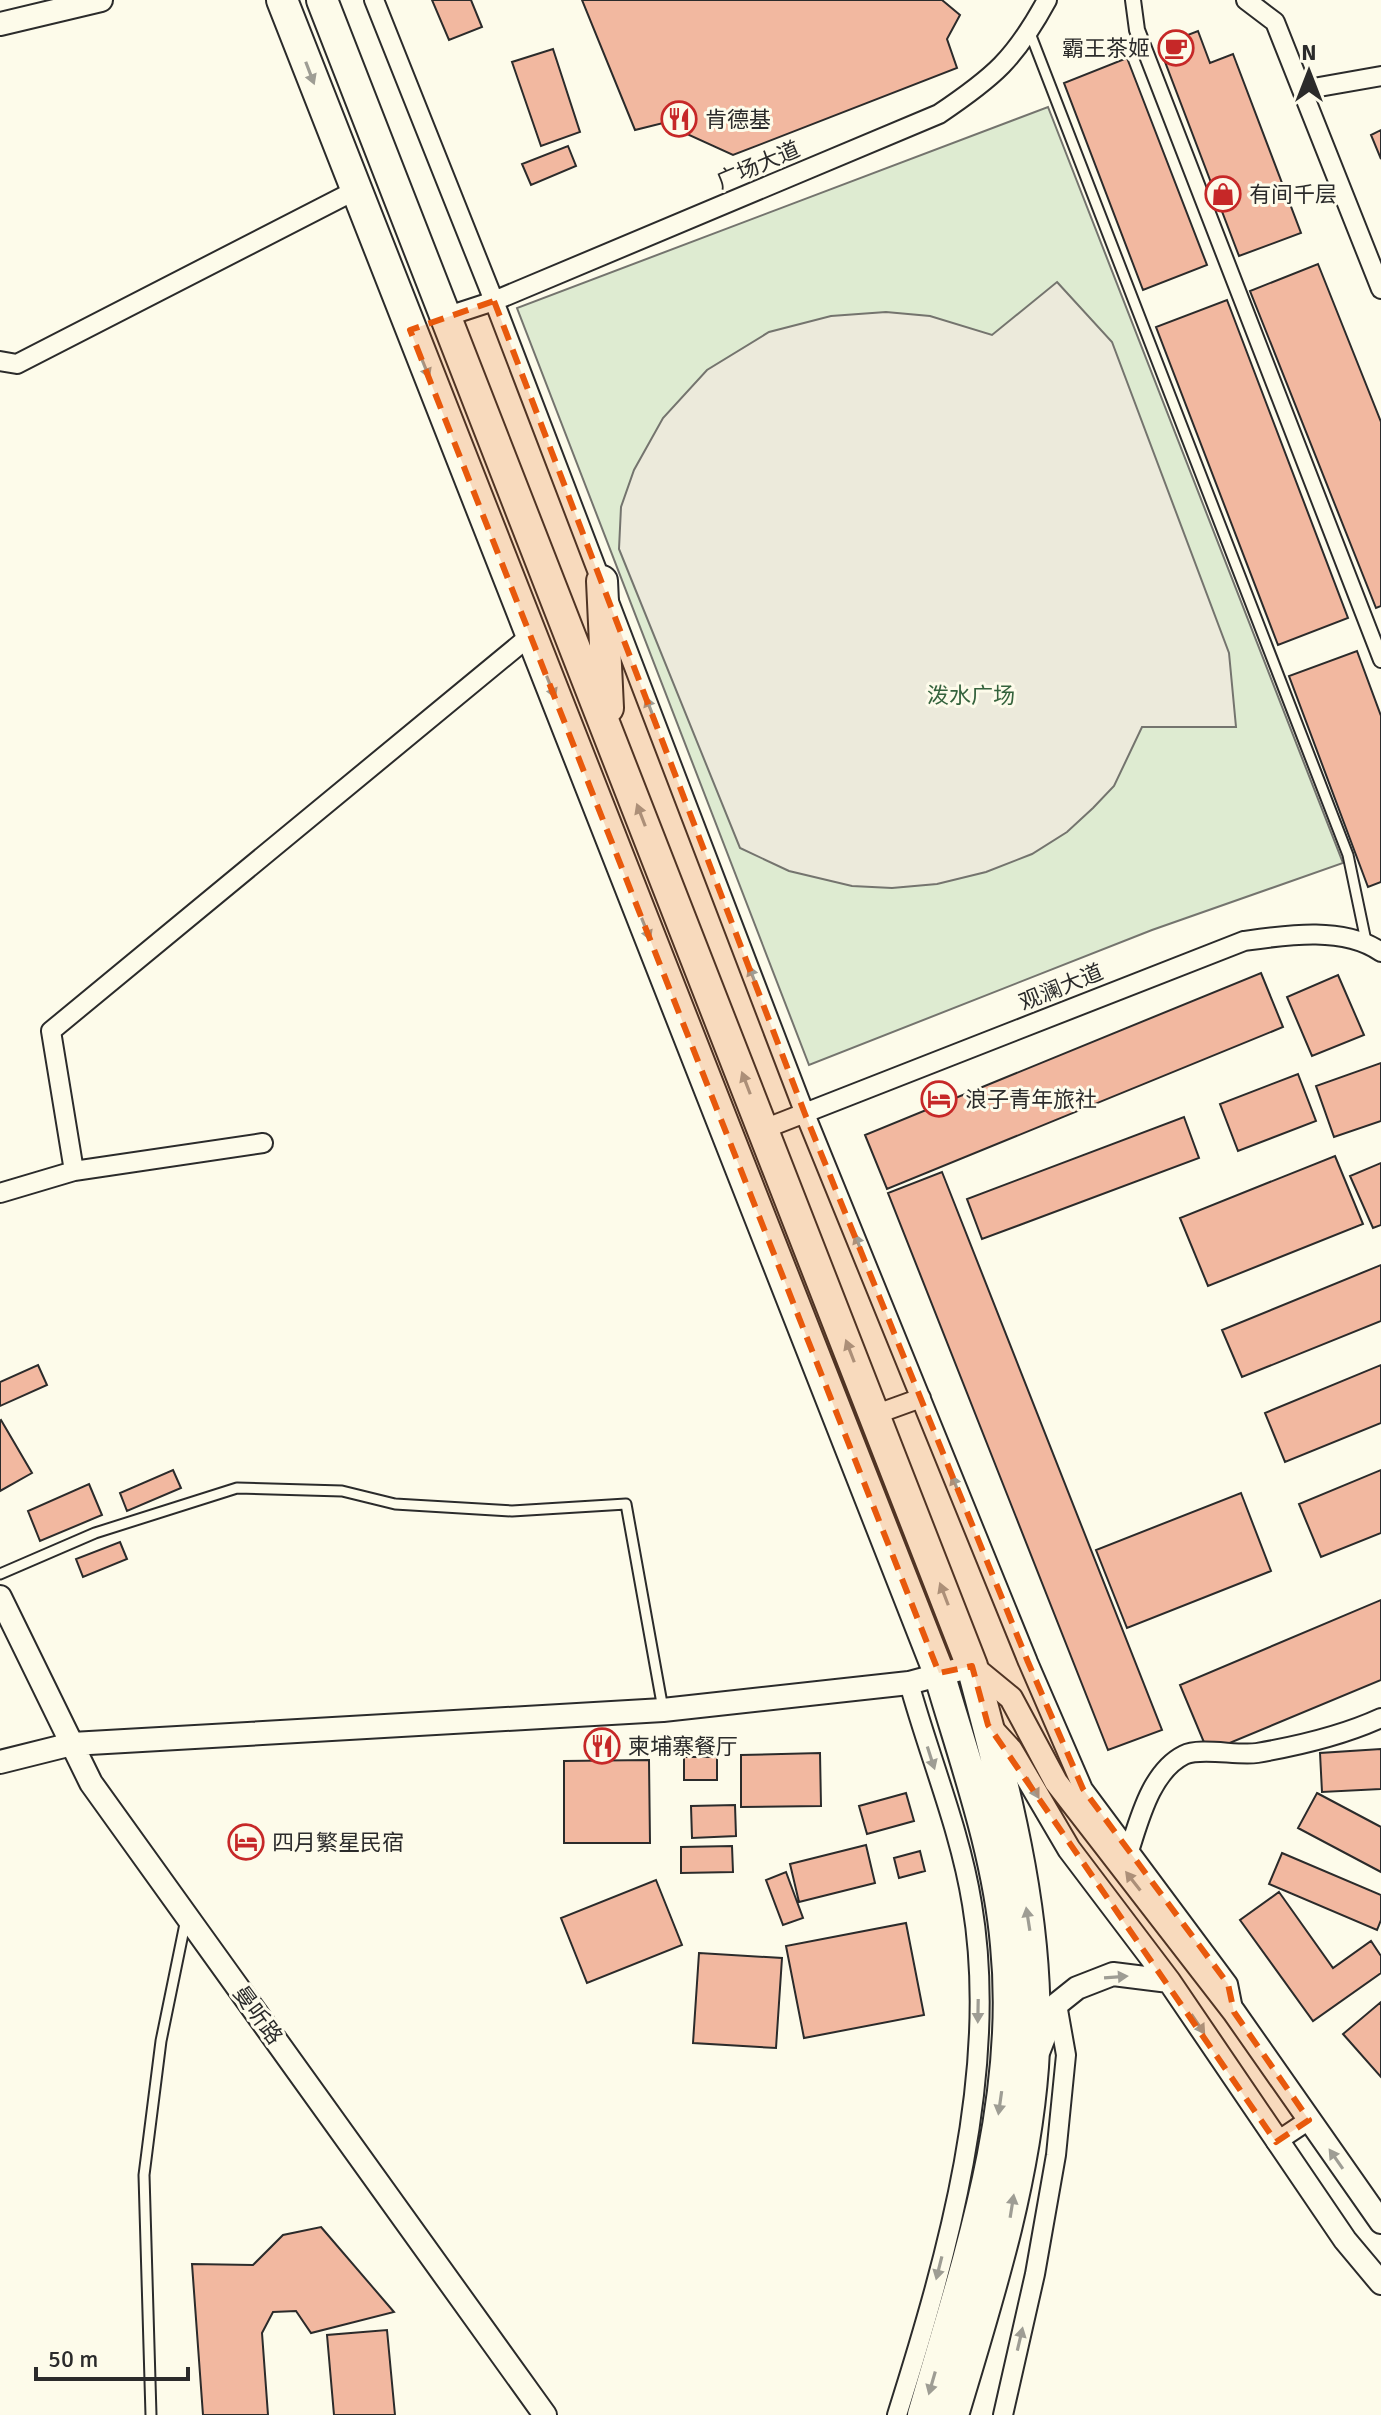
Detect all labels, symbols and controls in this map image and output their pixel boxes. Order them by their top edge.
cafe icon: 霸王茶姬 [1157,29,1195,67]
north arrow [1269,32,1349,112]
place label: 霸王茶姬 [1062,35,1150,62]
text: N [1301,39,1317,66]
one-way arrow [304,61,317,85]
restaurant icon: 肯德基 [660,100,698,138]
place label: 肯德基 [705,106,771,133]
street label: 广场大道 [712,135,804,195]
shop icon: 有间千层 [1204,175,1242,213]
place label: 有间千层 [1249,181,1337,208]
one-way arrow [419,355,432,379]
one-way arrow [545,675,558,699]
park label: 泼水广场 [927,682,1015,709]
one-way arrow [643,696,656,720]
one-way arrow [634,803,647,827]
one-way arrow [640,917,653,941]
street label: 观澜大道 [1015,958,1107,1016]
one-way arrow [746,965,759,989]
one-way arrow [739,1071,752,1095]
hotel icon: 浪子青年旅社 [920,1080,958,1118]
place label: 浪子青年旅社 [965,1086,1097,1113]
one-way arrow [852,1233,865,1257]
one-way arrow [843,1339,856,1363]
one-way arrow [950,1474,963,1498]
one-way arrow [937,1582,950,1606]
restaurant icon: 柬埔寨餐厅 [583,1727,621,1765]
place label: 柬埔寨餐厅 [628,1733,738,1760]
one-way arrow [925,1746,937,1770]
one-way arrow [1026,1777,1040,1799]
hotel icon: 四月繁星民宿 [227,1823,265,1861]
place label: 四月繁星民宿 [272,1829,404,1856]
one-way arrow [1125,1871,1141,1891]
one-way arrow [1021,1907,1034,1932]
one-way arrow [1104,1970,1129,1983]
street label: 曼听路 [228,1980,288,2050]
one-way arrow [972,1999,985,2024]
one-way arrow [1190,2014,1205,2035]
one-way arrow [993,2091,1006,2116]
one-way arrow [1329,2148,1344,2169]
one-way arrow [1006,2193,1019,2218]
one-way arrow [932,2255,944,2280]
one-way arrow [1014,2326,1027,2351]
scale bar [36,2331,188,2381]
text: 50 m [48,2344,98,2374]
one-way arrow [925,2371,938,2395]

